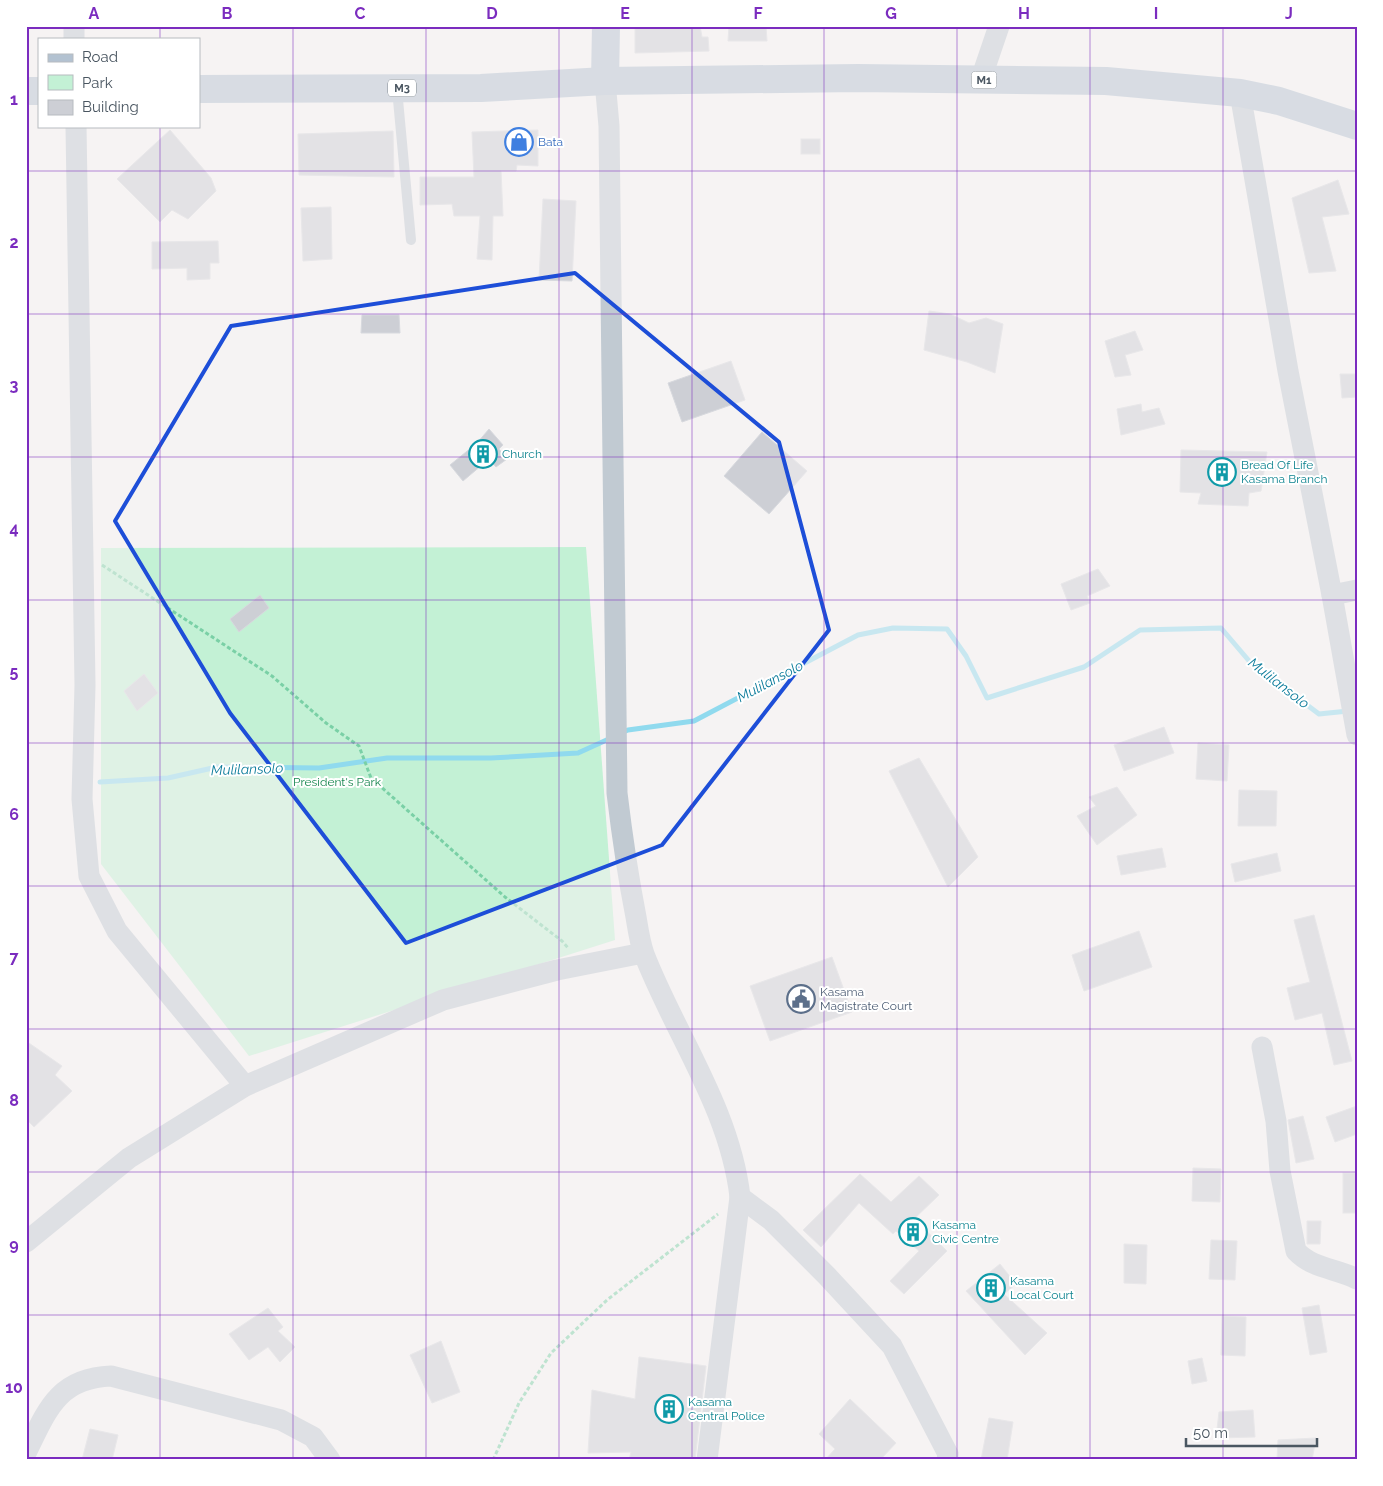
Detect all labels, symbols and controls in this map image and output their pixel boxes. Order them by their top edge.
text: A [89,4,100,23]
text: B [222,4,233,23]
text: C [355,4,366,23]
text: D [486,4,498,23]
text: E [620,4,630,23]
text: F [753,4,763,23]
text: G [885,4,897,23]
text: H [1018,4,1030,23]
text: I [1154,4,1158,23]
text: J [1285,4,1293,23]
legend [38,38,200,128]
text: Road [82,48,118,66]
road number: M1 [972,72,996,88]
text: Park [82,74,113,92]
road number: M3 [388,80,416,96]
text: 1 [10,90,18,109]
text: Building [82,98,139,116]
shop icon: Bata [504,127,534,157]
place label: Bata [538,135,563,149]
text: 2 [9,233,19,252]
text: 3 [10,376,19,395]
building icon: Church [468,439,498,469]
place label: Church [502,447,542,461]
building icon: Bread Of Life Kasama Branch [1207,457,1237,487]
place label: Bread Of Life Kasama Branch [1241,458,1328,486]
text: 4 [9,519,19,538]
water label: Mulilansolo [1246,654,1312,712]
water label: Mulilansolo [734,657,806,705]
text: 5 [10,662,19,681]
water label: Mulilansolo [210,760,284,778]
park label: President's Park [293,775,382,789]
text: 6 [9,805,19,824]
text: 7 [10,948,19,967]
public building icon: Kasama Magistrate Court [786,984,816,1014]
place label: Kasama Magistrate Court [820,985,912,1013]
text: 8 [9,1091,19,1110]
building icon: Kasama Civic Centre [898,1217,928,1247]
place label: Kasama Civic Centre [932,1218,999,1246]
text: 9 [9,1235,19,1254]
building icon: Kasama Local Court [976,1273,1006,1303]
place label: Kasama Local Court [1010,1274,1074,1302]
text: 10 [5,1378,23,1397]
building icon: Kasama Central Police [654,1394,684,1424]
place label: Kasama Central Police [688,1395,765,1423]
scale bar [1186,1416,1317,1448]
text: 50 m [1193,1424,1228,1442]

